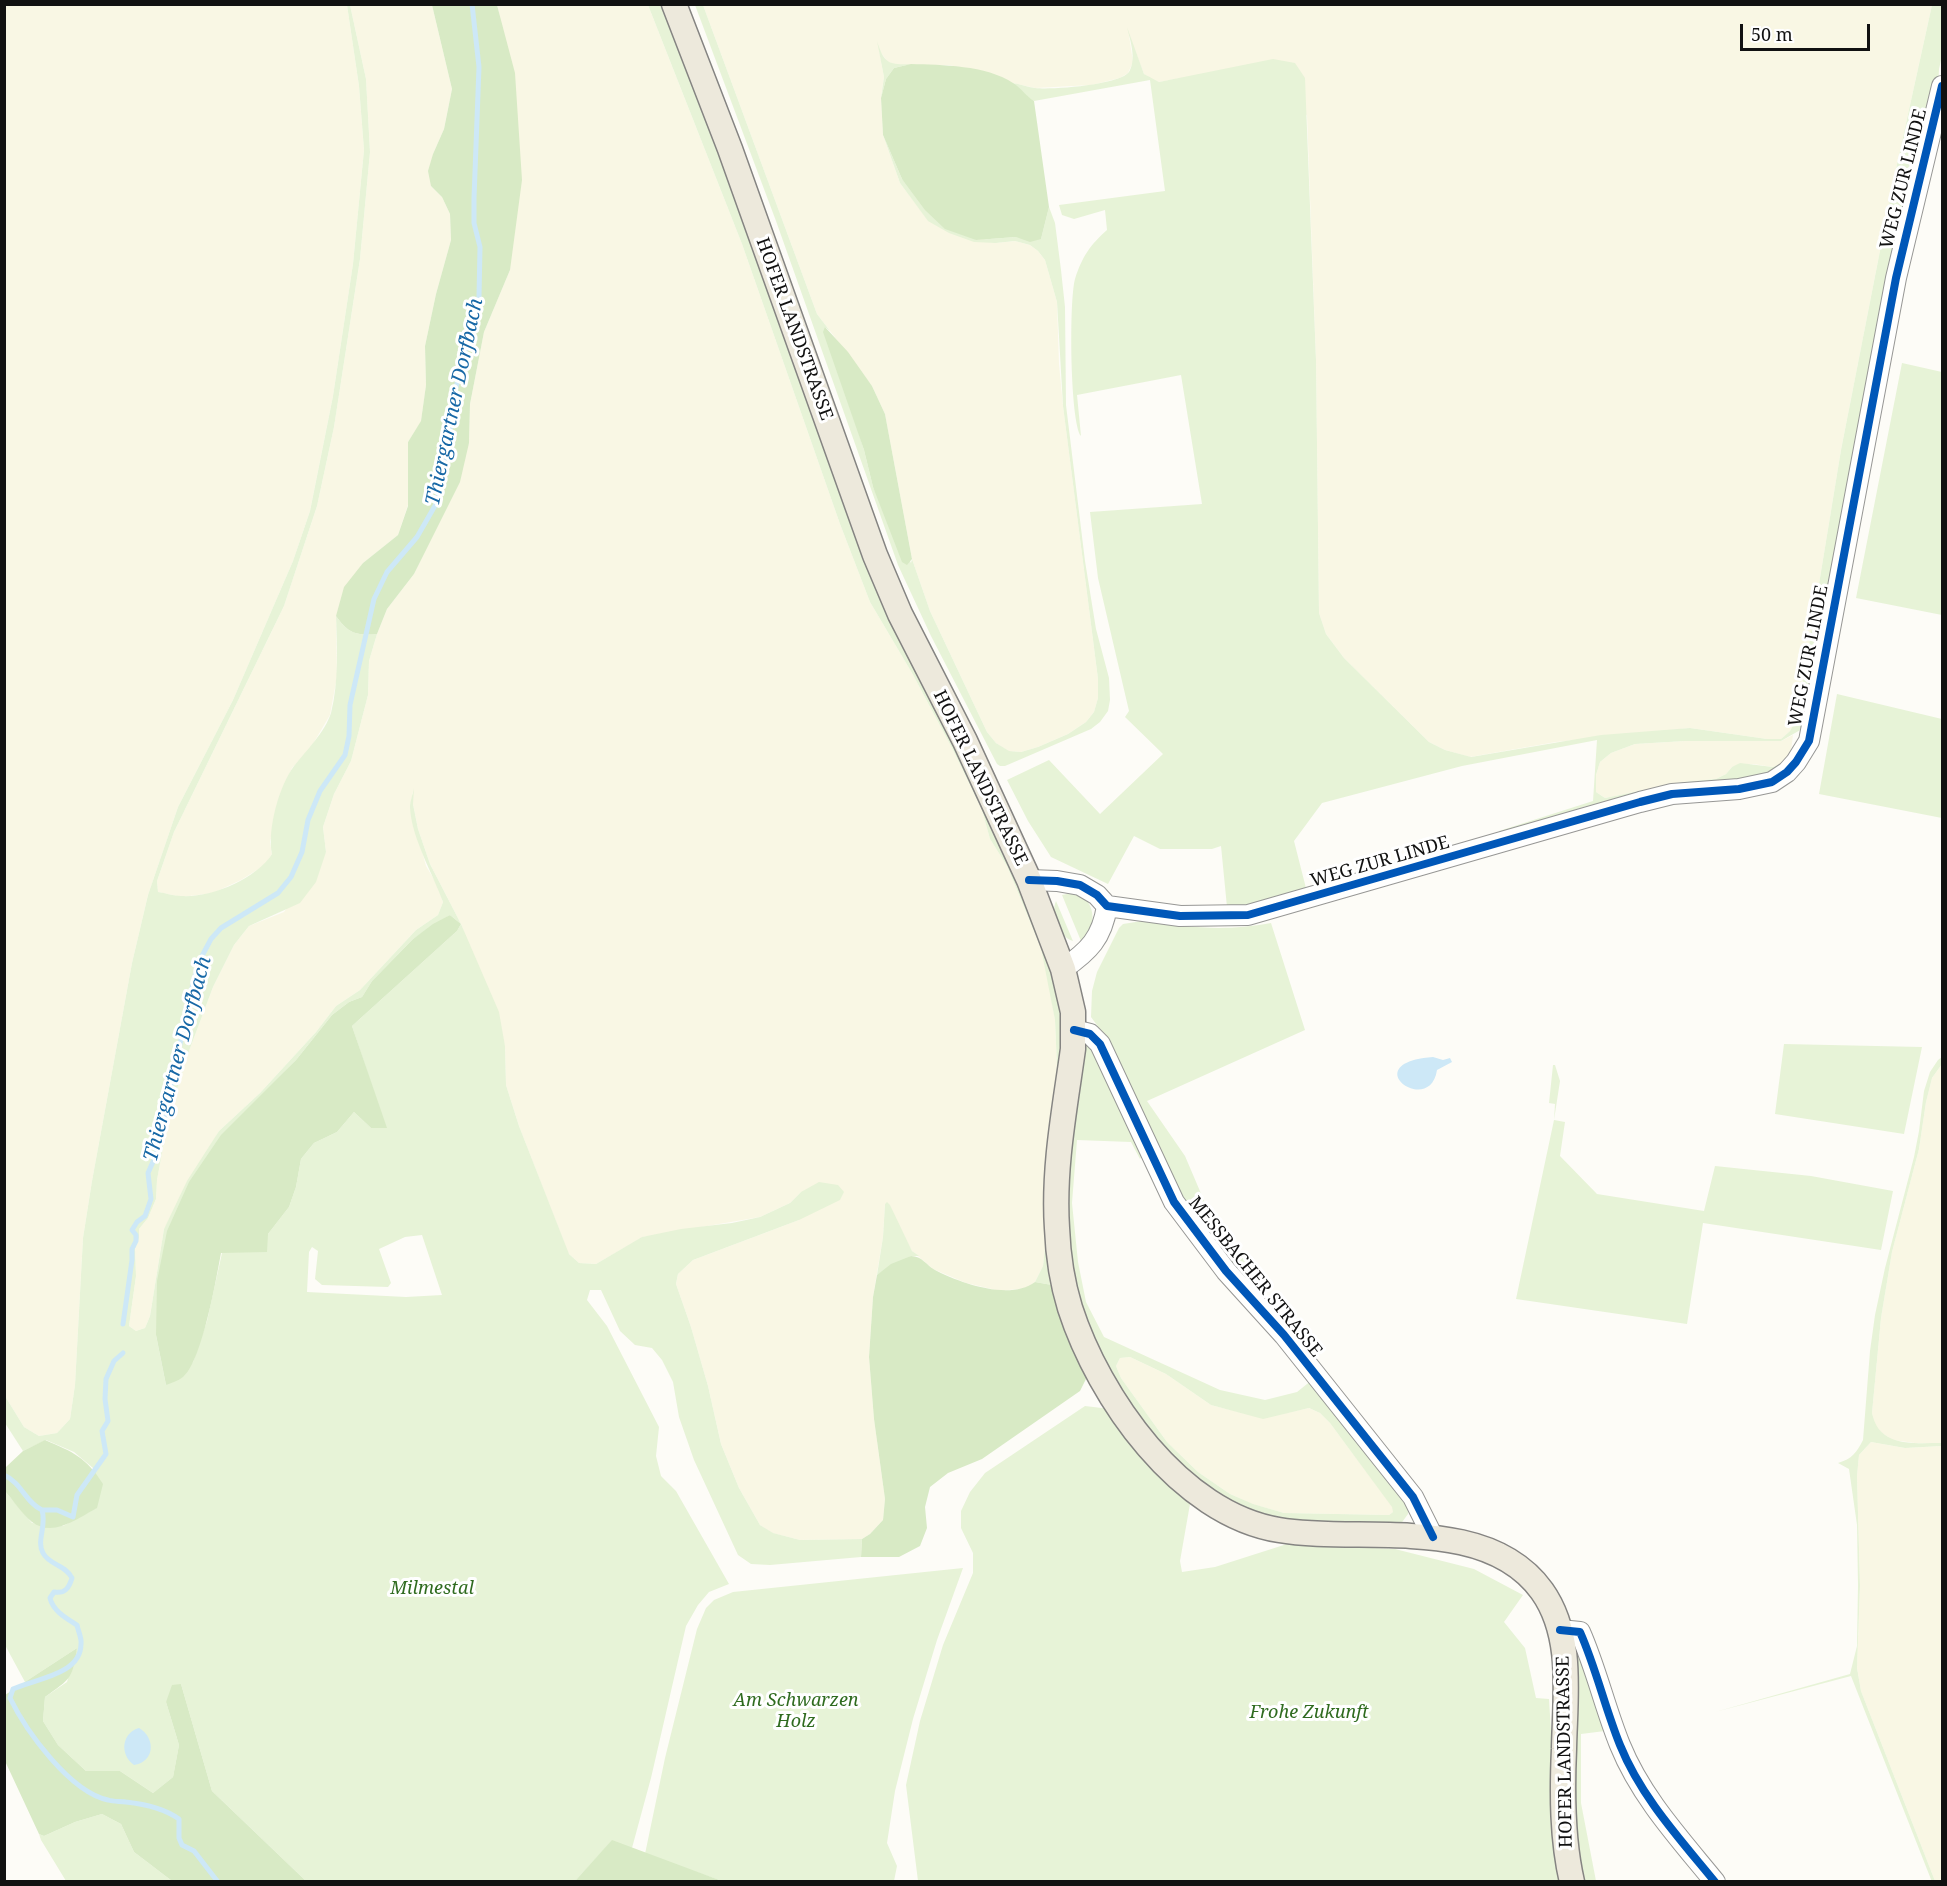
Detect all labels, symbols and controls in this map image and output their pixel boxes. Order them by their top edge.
scale bar [1743,12,1874,50]
text: 50 m [1751,22,1793,46]
street label: WEG ZUR LINDE [1876,107,1932,251]
street label: HOFER LANDSTRASSE [751,235,837,423]
water label: Thiergartner Dorfbach [421,296,489,508]
street label: WEG ZUR LINDE [1785,584,1833,728]
street label: HOFER LANDSTRASSE [928,687,1032,869]
street label: WEG ZUR LINDE [1308,832,1452,892]
water label: Thiergartner Dorfbach [139,954,217,1164]
street label: MESSBACHER STRASSE [1184,1192,1326,1362]
park label: Milmestal [390,1578,474,1600]
street label: HOFER LANDSTRASSE [1553,1656,1577,1848]
park label: Am Schwarzen Holz [733,1690,859,1732]
park label: Frohe Zukunft [1249,1702,1369,1724]

